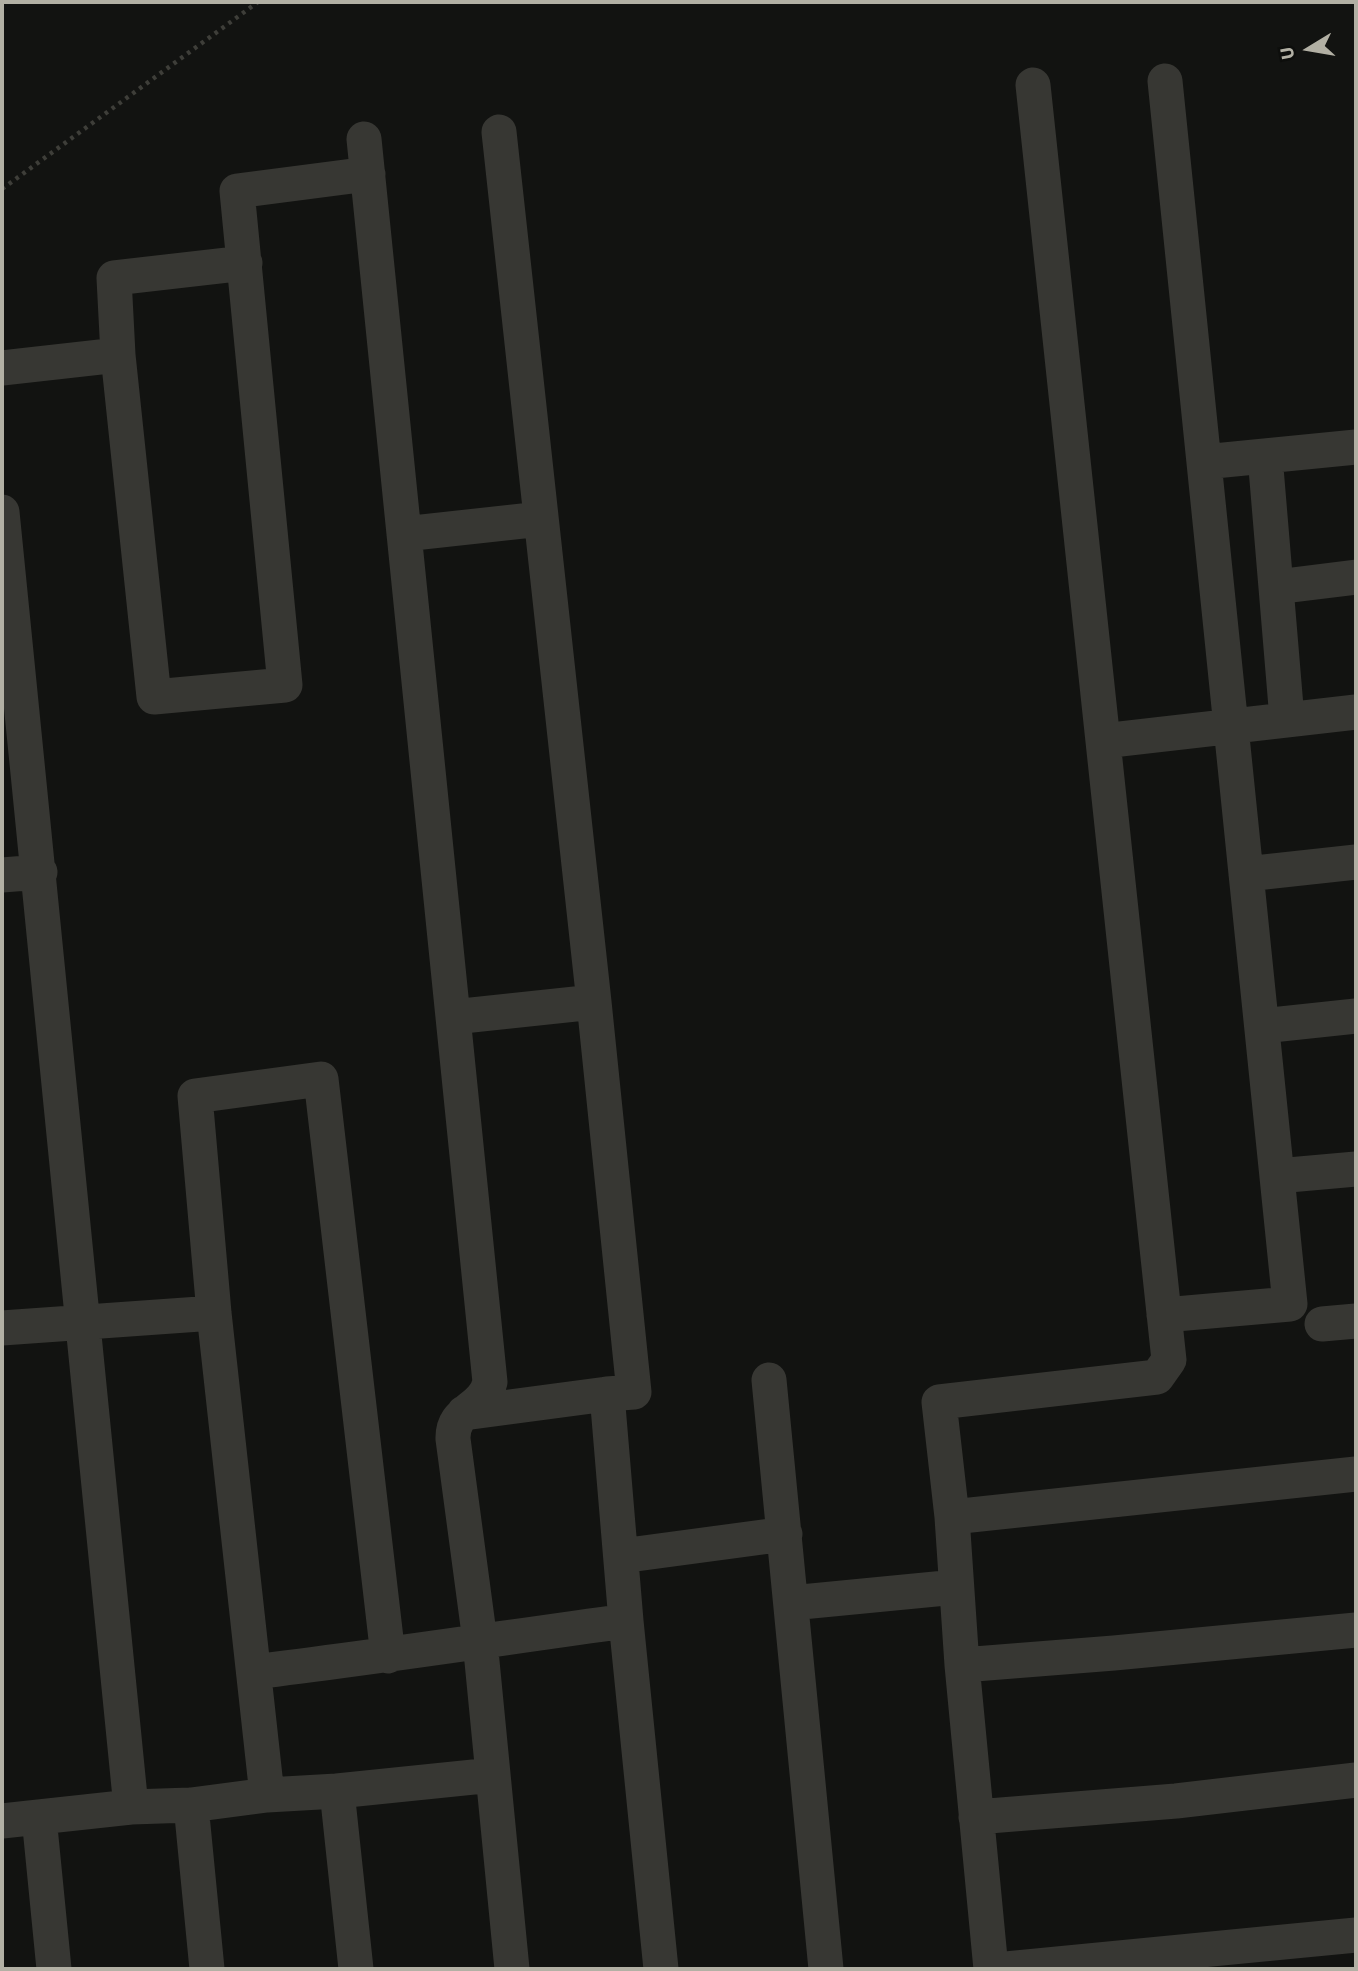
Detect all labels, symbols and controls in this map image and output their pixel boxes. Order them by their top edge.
north arrow [1274,14,1344,84]
text: U [1273,44,1302,62]

